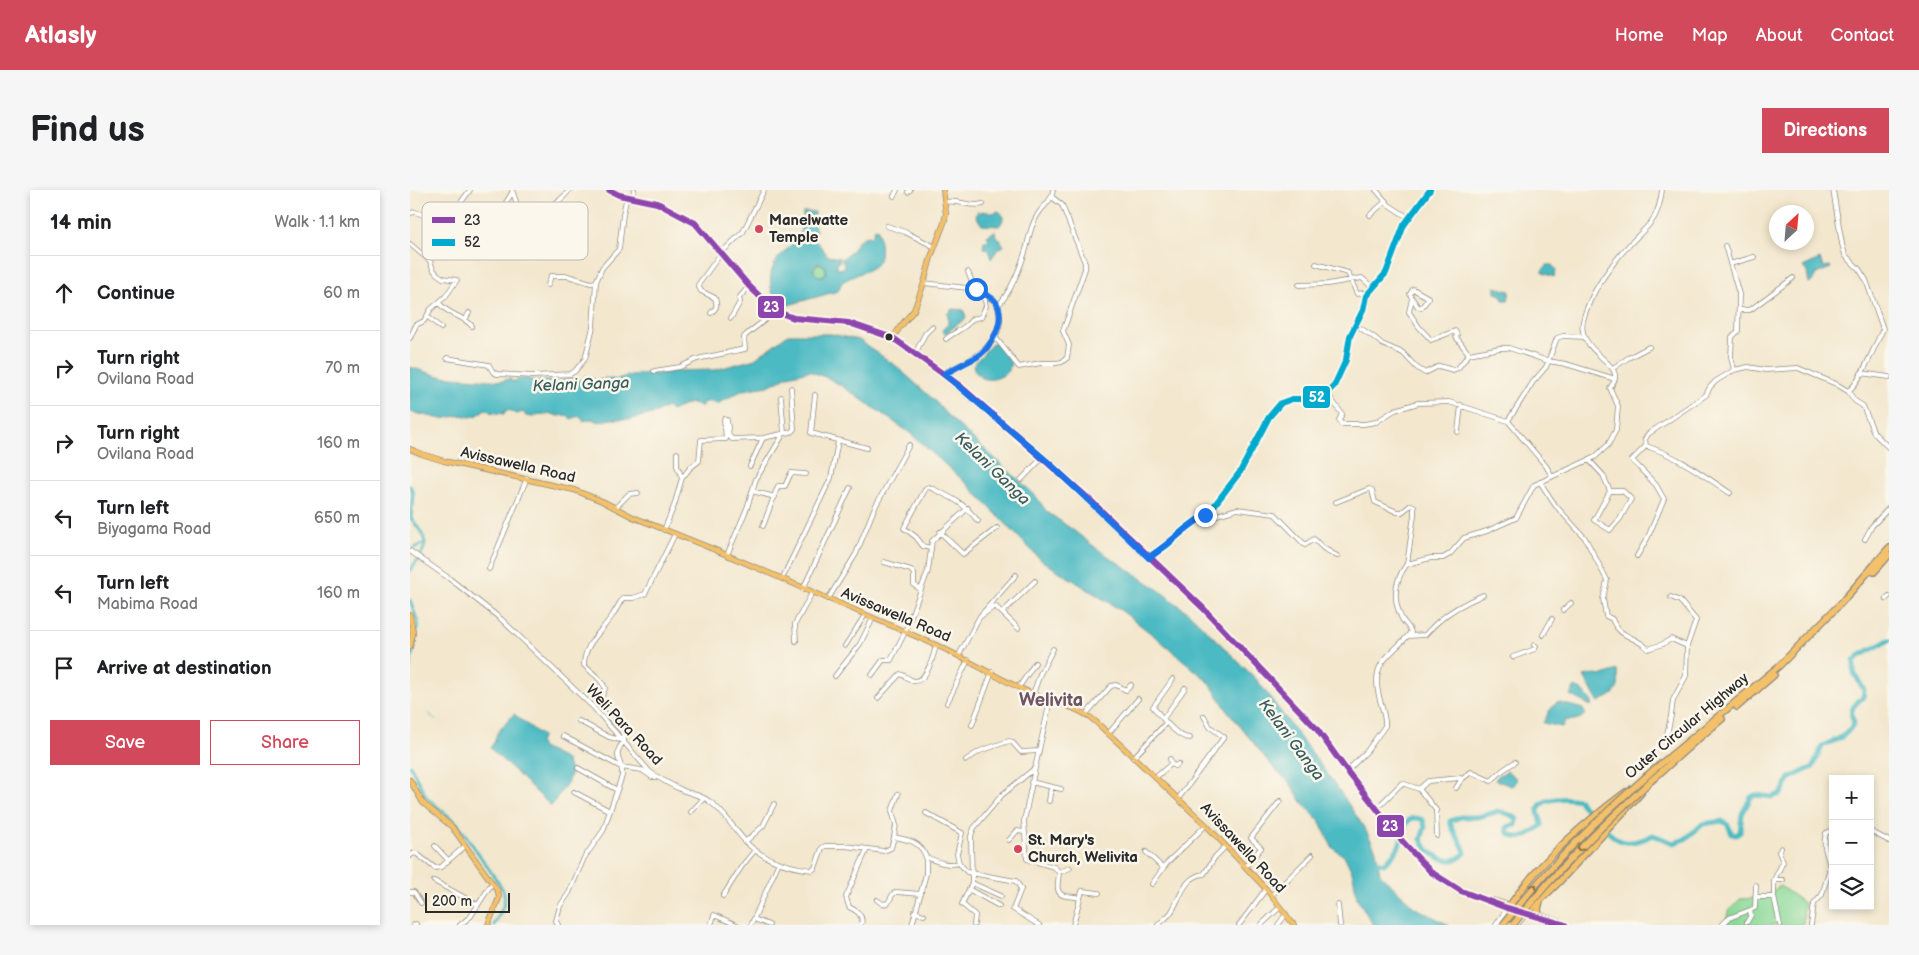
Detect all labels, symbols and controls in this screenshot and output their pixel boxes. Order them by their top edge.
text: Atlasly [25,21,96,50]
text: Home [1615,25,1664,46]
text: Map [1692,25,1728,46]
text: About [1756,25,1803,46]
text: Contact [1831,25,1894,46]
button: Directions [1762,108,1889,153]
text: Find us [30,109,145,152]
legend [422,202,588,260]
north arrow [1769,205,1814,250]
text: 14 min [50,210,112,235]
place label: Manelwatte Temple [769,211,848,247]
text: 23 [464,212,481,229]
text: Walk · 1.1 km [275,213,360,232]
marker: Manelwatte Temple [753,223,765,235]
text: 52 [464,234,481,251]
route start [965,278,988,301]
icon: ahead [50,279,78,307]
text: Continue [97,282,175,305]
text: 60 m [323,284,360,303]
line badge: 23 [757,295,785,319]
text: 23 [763,299,779,316]
unlabelled marker [884,332,894,342]
text: Turn right [97,347,180,370]
icon: right [50,354,78,382]
text: 70 m [325,359,360,378]
text: Ovilana Road [97,370,194,389]
water label: Kelani Ganga [532,374,630,396]
line badge: 52 [1302,385,1331,409]
text: 52 [1309,389,1326,406]
text: Turn right [97,422,180,445]
icon: right [50,429,78,457]
water label: Kelani Ganga [951,429,1033,509]
text: 160 m [317,434,360,453]
street label: Avissawella Road [459,443,577,487]
text: Ovilana Road [97,445,194,464]
text: Turn left [97,497,169,520]
icon: left [50,504,78,532]
route end [1194,504,1217,527]
text: 650 m [314,509,360,528]
text: Biyagama Road [97,520,211,539]
text: Turn left [97,572,169,595]
icon: left [50,579,78,607]
street label: Avissawella Road [838,583,954,647]
text: 160 m [317,584,360,603]
text: Mabima Road [97,595,198,614]
icon: arrive [50,654,78,682]
text: Arrive at destination [97,657,272,680]
street label: Outer Circular Highway [1621,669,1753,783]
street label: Weli Para Road [582,681,666,769]
district label: Welivita [1019,690,1083,711]
water label: Kelani Ganga [1254,696,1328,784]
button: Save [50,720,200,765]
button: Share [210,720,360,765]
map controls [1829,775,1874,910]
button: + [1829,775,1874,820]
street label: Avissawella Road [1196,799,1290,897]
line badge: 23 [1376,814,1405,838]
text: 23 [1382,818,1398,835]
button: − [1829,820,1874,865]
place label: St. Mary's Church, Welivita [1028,831,1138,867]
one-way arrow [1577,842,1586,851]
marker: St. Mary's Church, Welivita [1012,843,1024,855]
button: layers [1829,865,1874,910]
one-way arrow [1528,884,1537,893]
scale bar [425,890,510,913]
text: 200 m [432,893,472,910]

